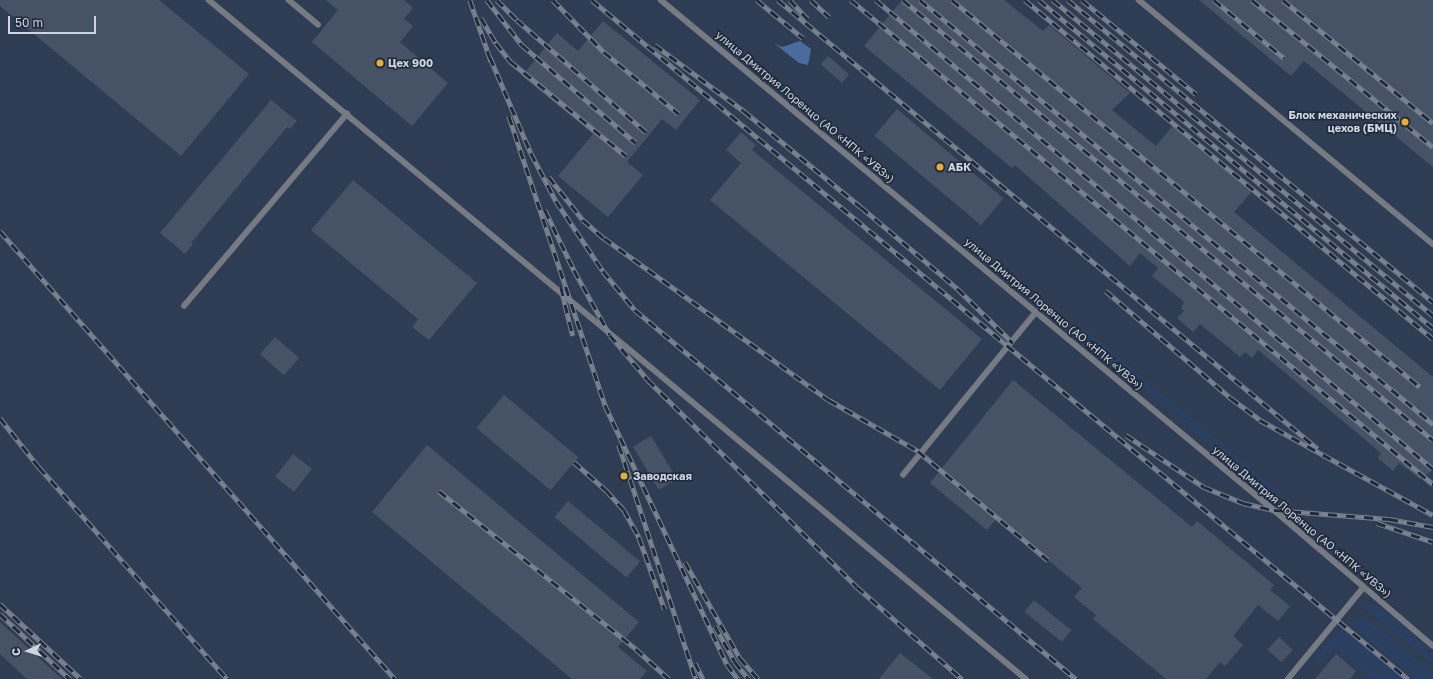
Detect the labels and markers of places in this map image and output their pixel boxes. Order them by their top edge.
place label: Цех 900 [388,56,433,70]
marker: Цех 900 [375,58,385,68]
place label: Блок механических цехов (БМЦ) [1288,109,1397,135]
marker: Блок механических цехов (БМЦ) [1400,117,1410,127]
place label: АБК [948,160,971,174]
marker: АБК [935,162,945,172]
place label: Заводская [633,469,692,483]
marker: Заводская [618,470,630,482]

